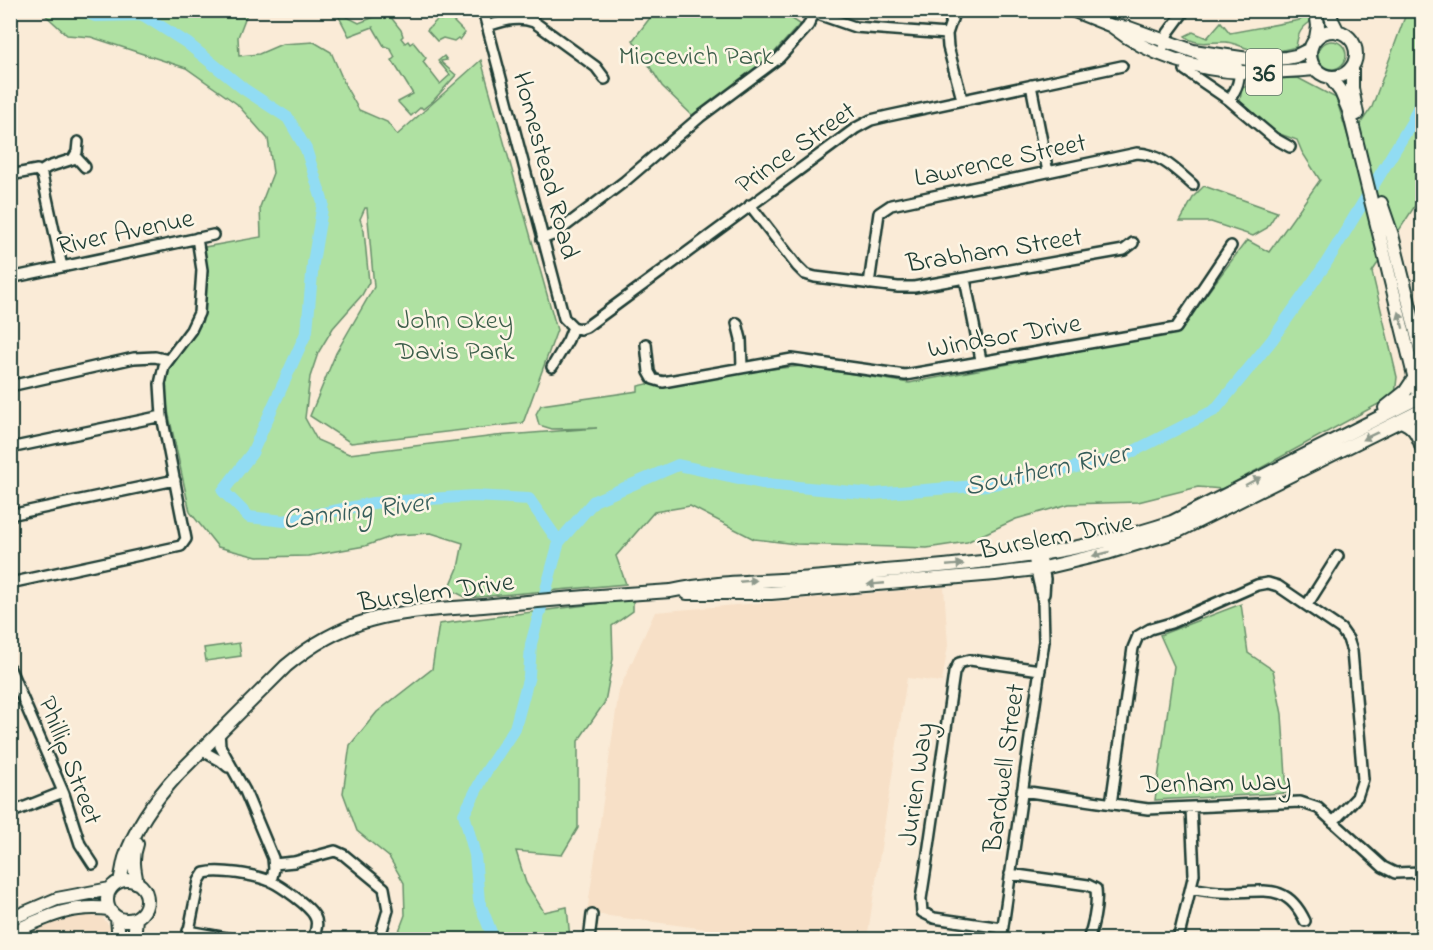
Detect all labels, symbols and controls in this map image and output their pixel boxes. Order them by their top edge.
park label: Miocevich Park [618,38,774,77]
road number: 36 [1246,49,1282,95]
street label: Homestead Road [501,67,588,264]
street label: Prince Street [728,93,865,205]
street label: Lawrence Street [911,124,1090,199]
street label: River Avenue [53,200,198,267]
street label: Brabham Street [903,218,1085,285]
park label: John Okey Davis Park [395,302,515,372]
street label: Windsor Drive [925,305,1085,370]
one-way arrow [1395,311,1405,329]
one-way arrow [1361,432,1378,441]
water label: Southern River [961,433,1136,509]
one-way arrow [1245,476,1262,486]
water label: Canning River [281,483,438,542]
street label: Burslem Drive [975,503,1138,572]
one-way arrow [1092,549,1111,559]
one-way arrow [946,560,965,570]
street label: Burslem Drive [355,563,517,624]
one-way arrow [739,577,758,586]
one-way arrow [866,579,885,589]
street label: Bardwell Street [974,681,1037,856]
street label: Phillip Street [26,691,111,831]
street label: Jurien Way [890,720,945,849]
street label: Denham Way [1139,764,1292,805]

